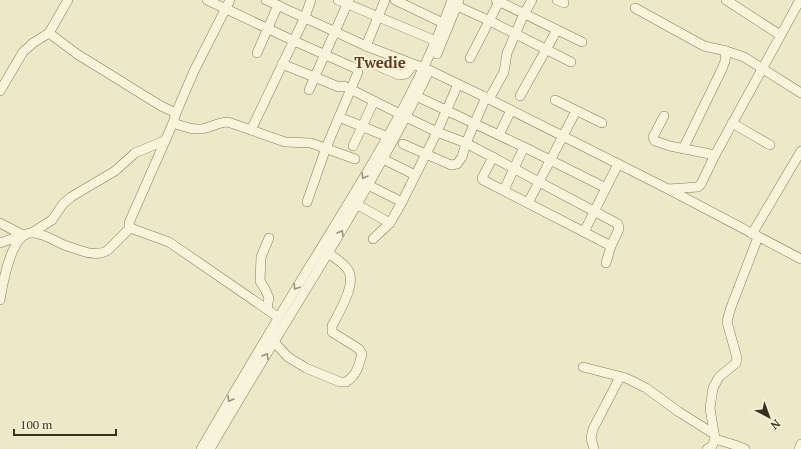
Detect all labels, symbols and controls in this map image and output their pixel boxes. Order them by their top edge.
district label: Twedie [354,52,406,72]
one-way arrow [362,172,369,179]
one-way arrow [336,230,344,237]
one-way arrow [294,283,301,290]
one-way arrow [262,353,269,360]
one-way arrow [227,395,234,402]
north arrow [749,397,789,437]
scale bar [14,411,116,437]
text: 100 m [20,417,53,432]
text: N [767,417,783,433]

